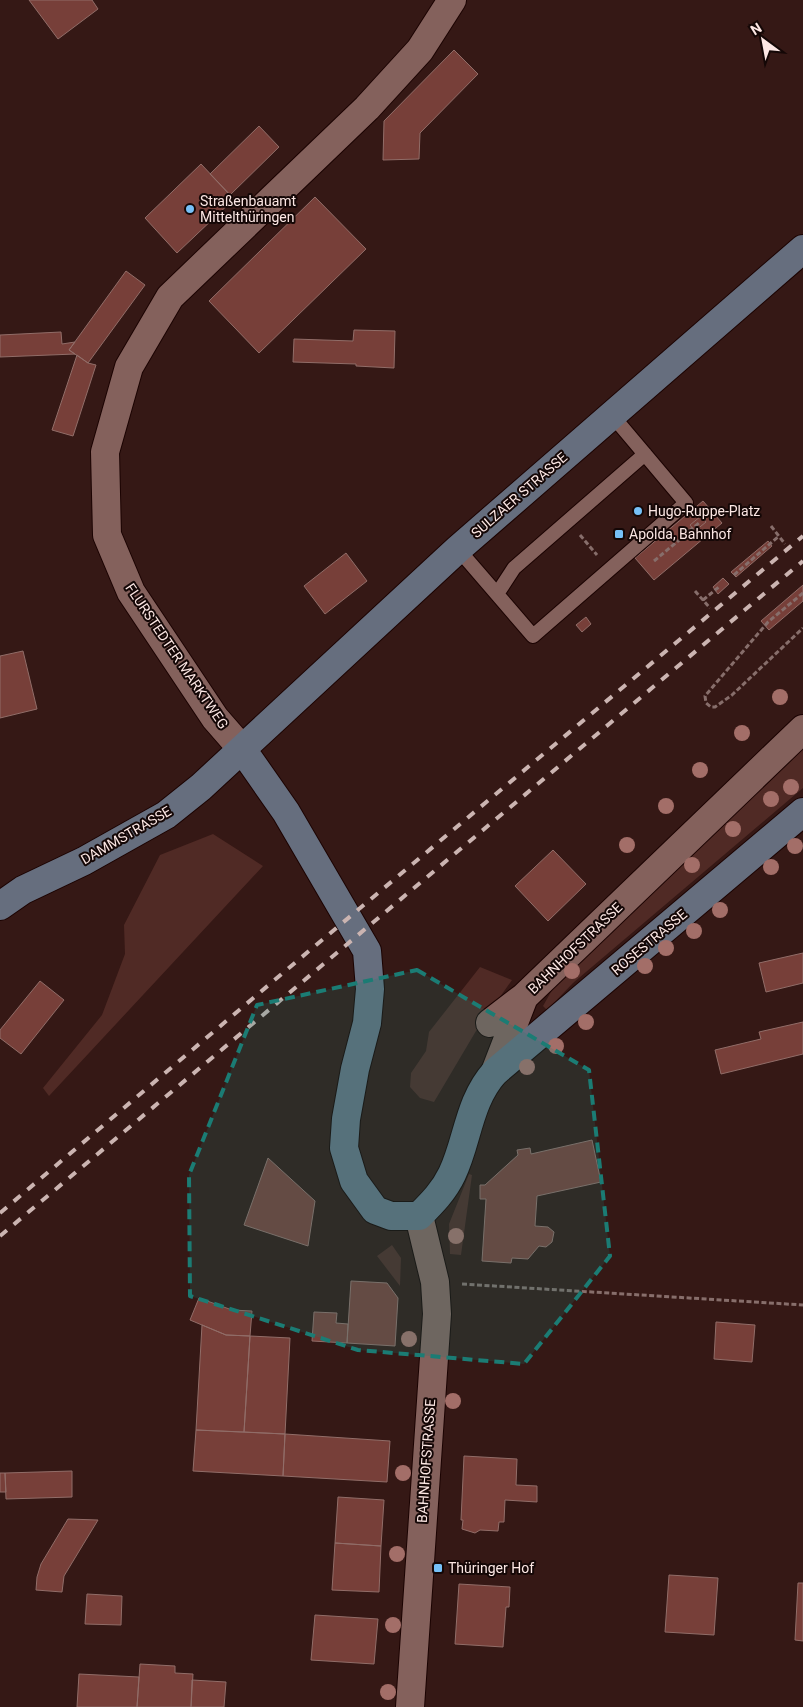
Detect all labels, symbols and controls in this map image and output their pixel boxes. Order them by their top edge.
north arrow [738,15,788,65]
text: N [748,20,765,38]
place label: Straßenbauamt Mittelthüringen [200,193,297,225]
marker: Straßenbauamt Mittelthüringen [184,203,196,215]
street label: SULZAER STRASSE [468,449,570,541]
place label: Hugo-Ruppe-Platz [648,503,760,519]
marker: Hugo-Ruppe-Platz [632,505,644,517]
place label: Apolda, Bahnhof [629,526,732,542]
marker: Apolda, Bahnhof [613,528,625,540]
street label: FLURSTEDTER MARKTWEG [122,580,232,732]
street label: DAMMSTRASSE [78,803,174,867]
street label: BAHNHOFSTRASSE [525,899,625,997]
street label: ROSESTRASSE [608,906,690,978]
street label: BAHNHOFSTRASSE [414,1398,438,1524]
place label: Thüringer Hof [448,1560,534,1576]
marker: Thüringer Hof [432,1562,444,1574]

